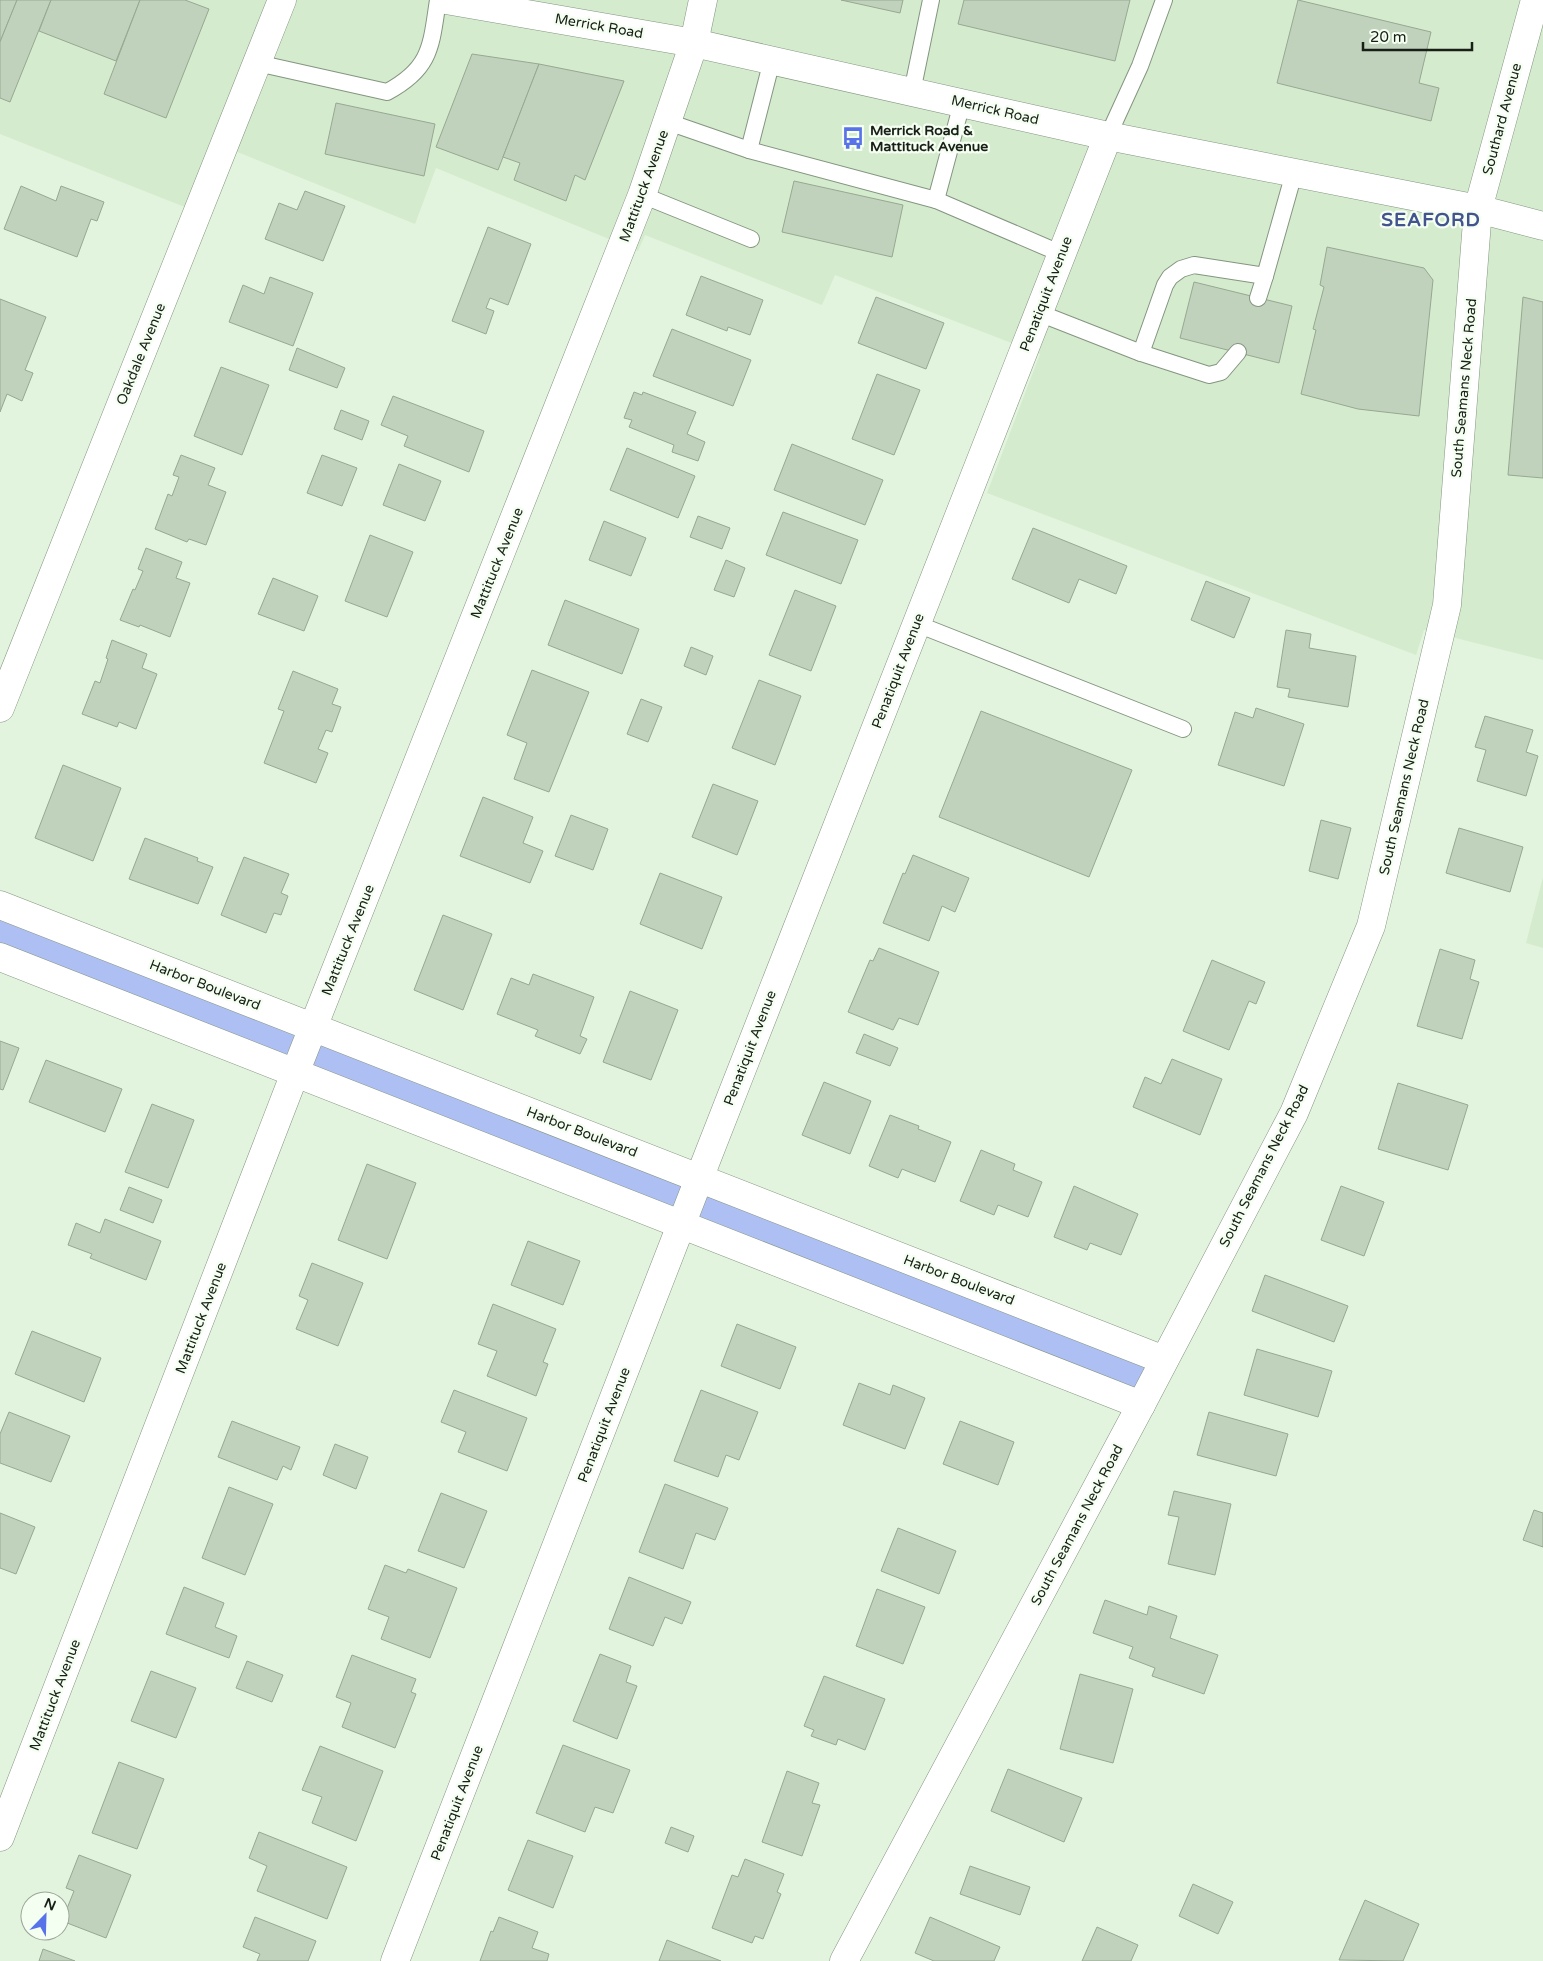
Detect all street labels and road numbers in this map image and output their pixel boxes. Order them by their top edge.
street label: Merrick Road [554,10,644,42]
street label: Southard Avenue [1479,61,1525,177]
street label: Merrick Road [950,92,1040,128]
street label: Mattituck Avenue [616,128,672,244]
street label: Penatiquit Avenue [1016,234,1076,354]
street label: South Seamans Neck Road [1448,298,1480,478]
street label: Oakdale Avenue [113,300,169,407]
street label: Mattituck Avenue [467,505,527,621]
street label: Penatiquit Avenue [868,611,928,731]
street label: South Seamans Neck Road [1375,697,1433,877]
street label: Mattituck Avenue [318,882,378,998]
street label: Harbor Boulevard [147,956,263,1014]
street label: Penatiquit Avenue [720,988,780,1108]
street label: South Seamans Neck Road [1216,1082,1312,1250]
street label: Harbor Boulevard [524,1103,640,1161]
street label: Harbor Boulevard [901,1251,1017,1309]
street label: Mattituck Avenue [172,1260,230,1376]
street label: Penatiquit Avenue [574,1365,634,1485]
street label: South Seamans Neck Road [1027,1442,1127,1608]
street label: Mattituck Avenue [26,1637,84,1753]
street label: Penatiquit Avenue [427,1743,487,1863]

